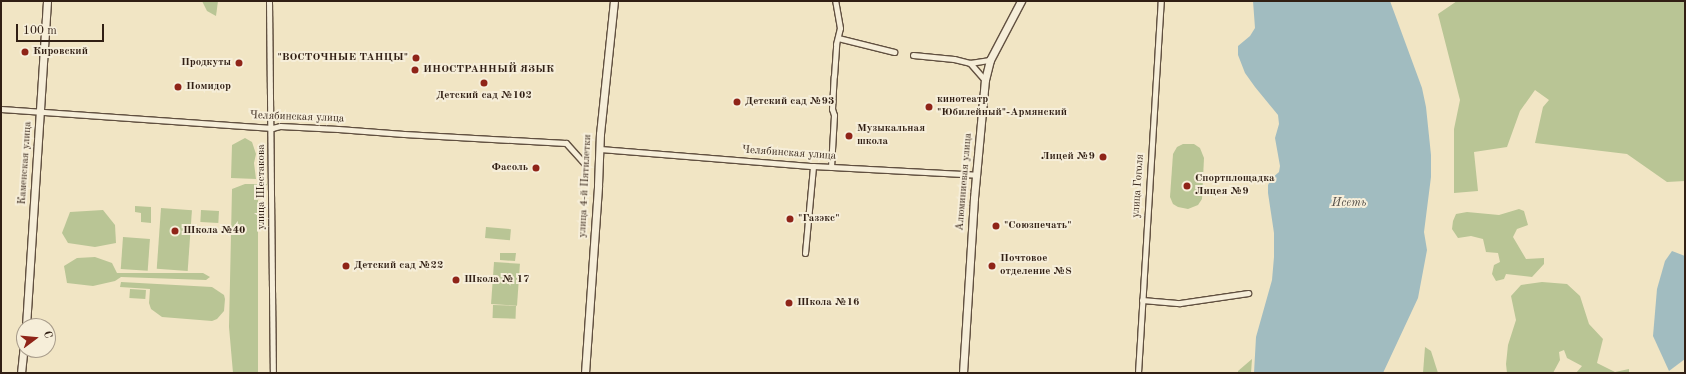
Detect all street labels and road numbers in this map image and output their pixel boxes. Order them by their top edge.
street label: Челябинская улица [250,110,344,126]
street label: Каменская улица [17,121,35,205]
street label: Алюминиевая улица [954,133,976,231]
street label: улица 4-й Пятилетки [577,134,595,238]
street label: улица Шестакова [255,144,269,230]
street label: Челябинская улица [741,144,837,164]
street label: улица Гоголя [1130,154,1148,218]

